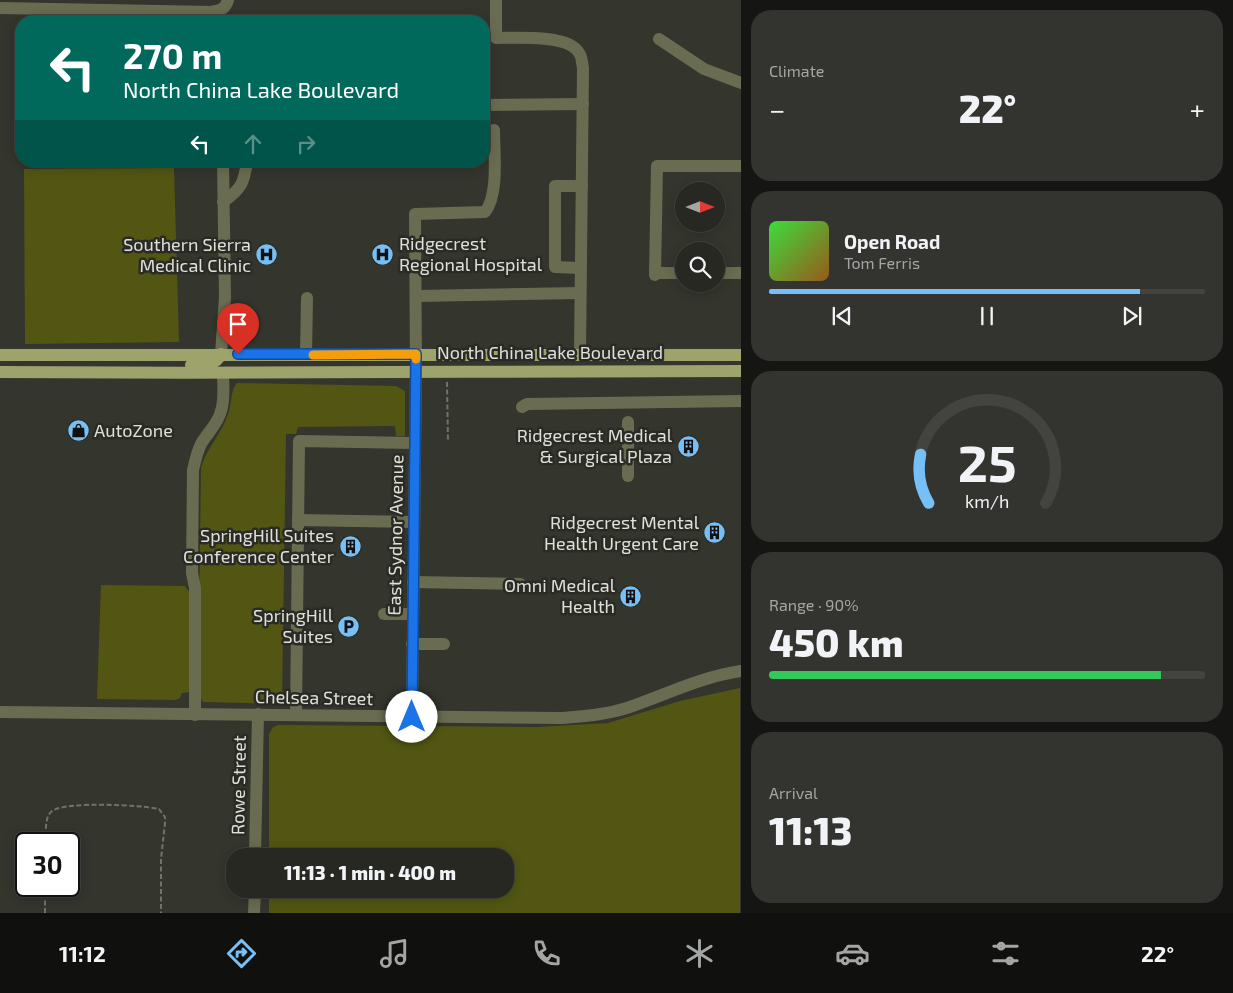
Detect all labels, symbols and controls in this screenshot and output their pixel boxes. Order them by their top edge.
text: 270 m [123,34,222,76]
icon: left [40,35,105,100]
text: Climate [769,61,824,80]
text: North China Lake Boulevard [123,76,399,102]
text: 22° [959,85,1016,131]
text: − [769,92,785,126]
text: + [1190,92,1205,126]
icon: left [186,130,214,158]
icon: ahead [239,130,267,158]
icon: right [292,130,320,158]
north arrow [675,182,725,232]
map controls [675,182,725,292]
text: Open Road [844,230,940,253]
place label: Ridgecrest Regional Hospital [399,232,543,275]
place label: Southern Sierra Medical Clinic [123,233,251,276]
hospital icon: Ridgecrest Regional Hospital [371,242,395,266]
button: search [675,242,725,292]
hospital icon: Southern Sierra Medical Clinic [255,243,279,267]
text: Tom Ferris [844,253,920,272]
icon: previous [828,302,856,330]
icon: pause [973,302,1001,330]
icon: next [1118,302,1146,330]
pin [217,303,259,354]
icon: arrive [224,310,252,338]
street label: North China Lake Boulevard [437,341,663,363]
shop icon: AutoZone [66,419,90,443]
place label: AutoZone [94,419,173,441]
place label: Ridgecrest Medical & Surgical Plaza [517,424,673,467]
text: 25 [958,430,1016,492]
building icon: Ridgecrest Medical & Surgical Plaza [676,434,700,458]
street label: East Sydnor Avenue [383,454,407,616]
text: km/h [965,490,1009,512]
place label: Ridgecrest Mental Health Urgent Care [544,511,700,554]
building icon: Ridgecrest Mental Health Urgent Care [703,521,727,545]
place label: SpringHill Suites Conference Center [183,524,334,567]
building icon: SpringHill Suites Conference Center [338,534,362,558]
place label: Omni Medical Health [504,574,616,617]
building icon: Omni Medical Health [619,584,643,608]
text: Range · 90% [769,595,858,614]
place label: SpringHill Suites [253,604,334,647]
parking icon: SpringHill Suites [337,614,361,638]
text: 450 km [769,619,903,665]
street label: Chelsea Street [255,685,374,709]
position arrow [385,690,437,742]
street label: Rowe Street [226,735,250,835]
text: Arrival [769,783,818,802]
text: 11:13 [769,807,852,853]
speed limit sign: 30 [15,832,80,897]
text: 11:13 · 1 min · 400 m [284,861,456,884]
icon: directions [224,936,259,971]
icon: music [377,936,412,971]
icon: phone [529,936,564,971]
icon: climate [682,936,717,971]
icon: car [835,936,870,971]
icon: filters [988,936,1023,971]
text: 11:12 [59,940,106,966]
text: 22° [1141,940,1174,966]

